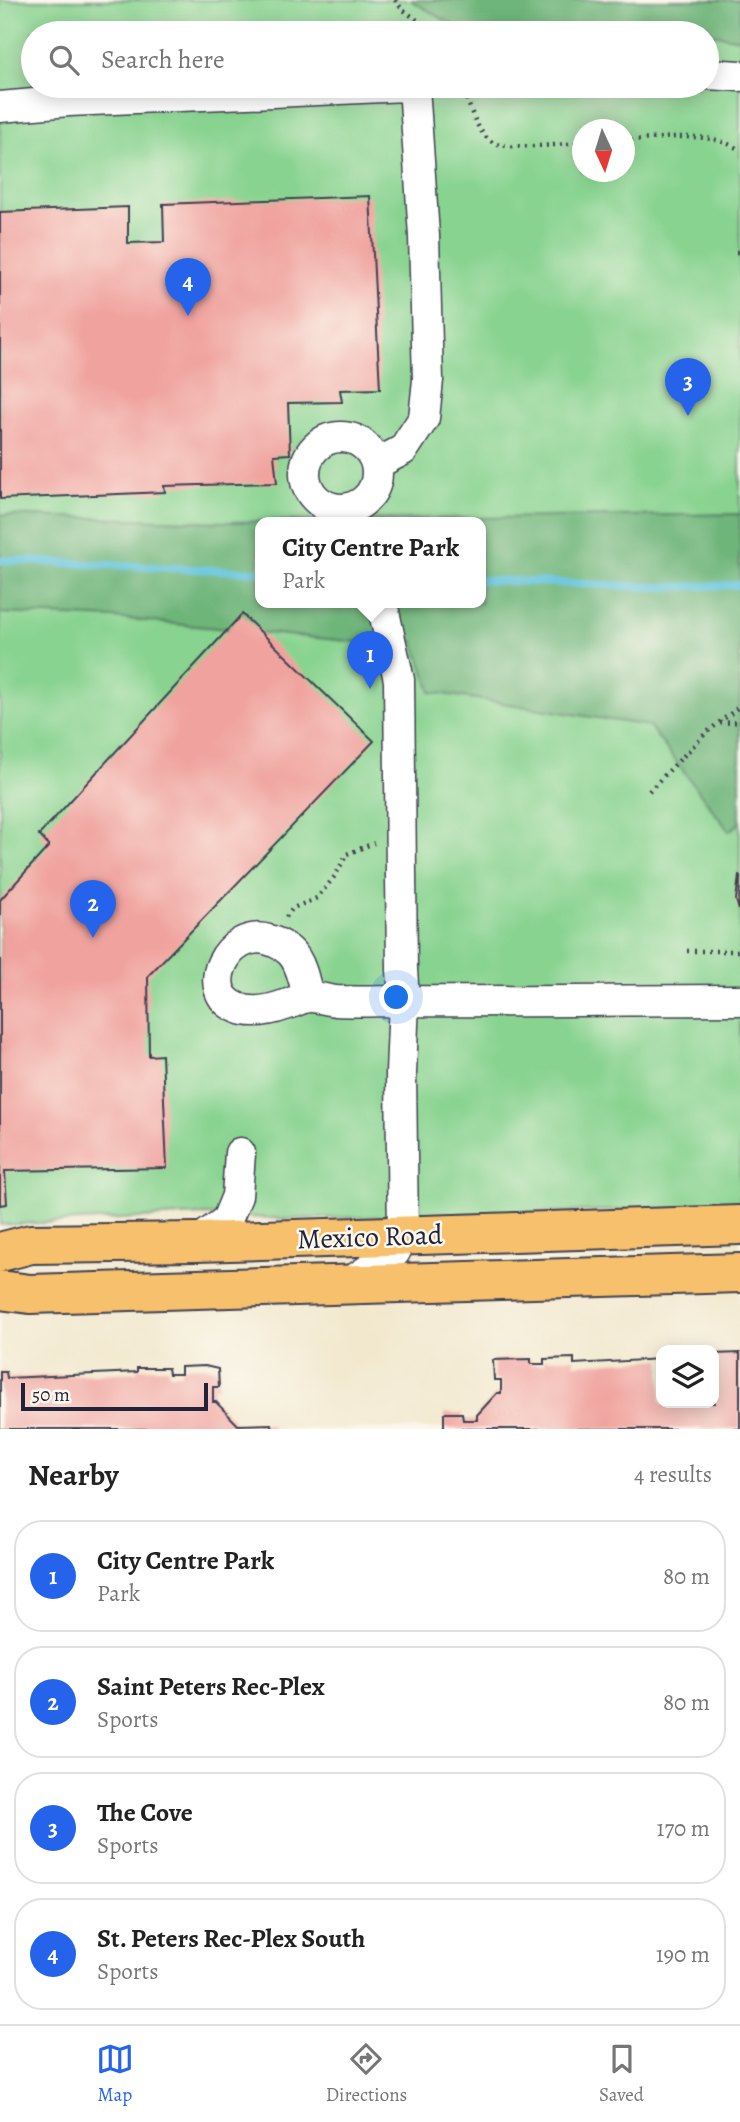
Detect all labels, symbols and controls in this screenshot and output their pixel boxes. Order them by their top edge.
search box [21,21,719,98]
icon: search [45,41,83,79]
text: Search here [101,42,225,77]
north arrow [572,119,635,182]
pin: 4 [165,258,211,316]
pin: 3 [665,358,711,416]
popup [255,517,486,608]
text: City Centre Park [282,530,459,565]
text: Park [282,565,325,596]
pin: 1 [347,631,393,689]
pin: 2 [70,880,116,938]
your location [379,980,413,1014]
street label: Mexico Road [297,1215,444,1259]
map controls [656,1345,719,1408]
button: layers [656,1345,719,1408]
scale bar [21,1380,208,1412]
text: 50 m [32,1382,70,1408]
text: Nearby [28,1455,119,1495]
text: 4 results [634,1459,712,1490]
text: City Centre Park [97,1543,274,1578]
text: 1 [49,1561,57,1592]
text: 80 m [663,1561,710,1592]
text: Park [97,1578,140,1609]
text: Saint Peters Rec-Plex [97,1669,325,1704]
text: 2 [47,1687,59,1718]
text: 80 m [663,1687,710,1718]
text: Sports [97,1704,158,1735]
text: The Cove [97,1795,193,1830]
text: 3 [48,1813,58,1844]
text: 170 m [657,1813,710,1844]
text: Sports [97,1830,158,1861]
text: St. Peters Rec-Plex South [97,1921,365,1956]
text: 4 [48,1939,58,1970]
text: 190 m [656,1939,710,1970]
text: Sports [97,1956,158,1987]
tab: Map [96,2040,134,2108]
tab: Directions [326,2040,407,2108]
tab: Saved [599,2040,644,2108]

